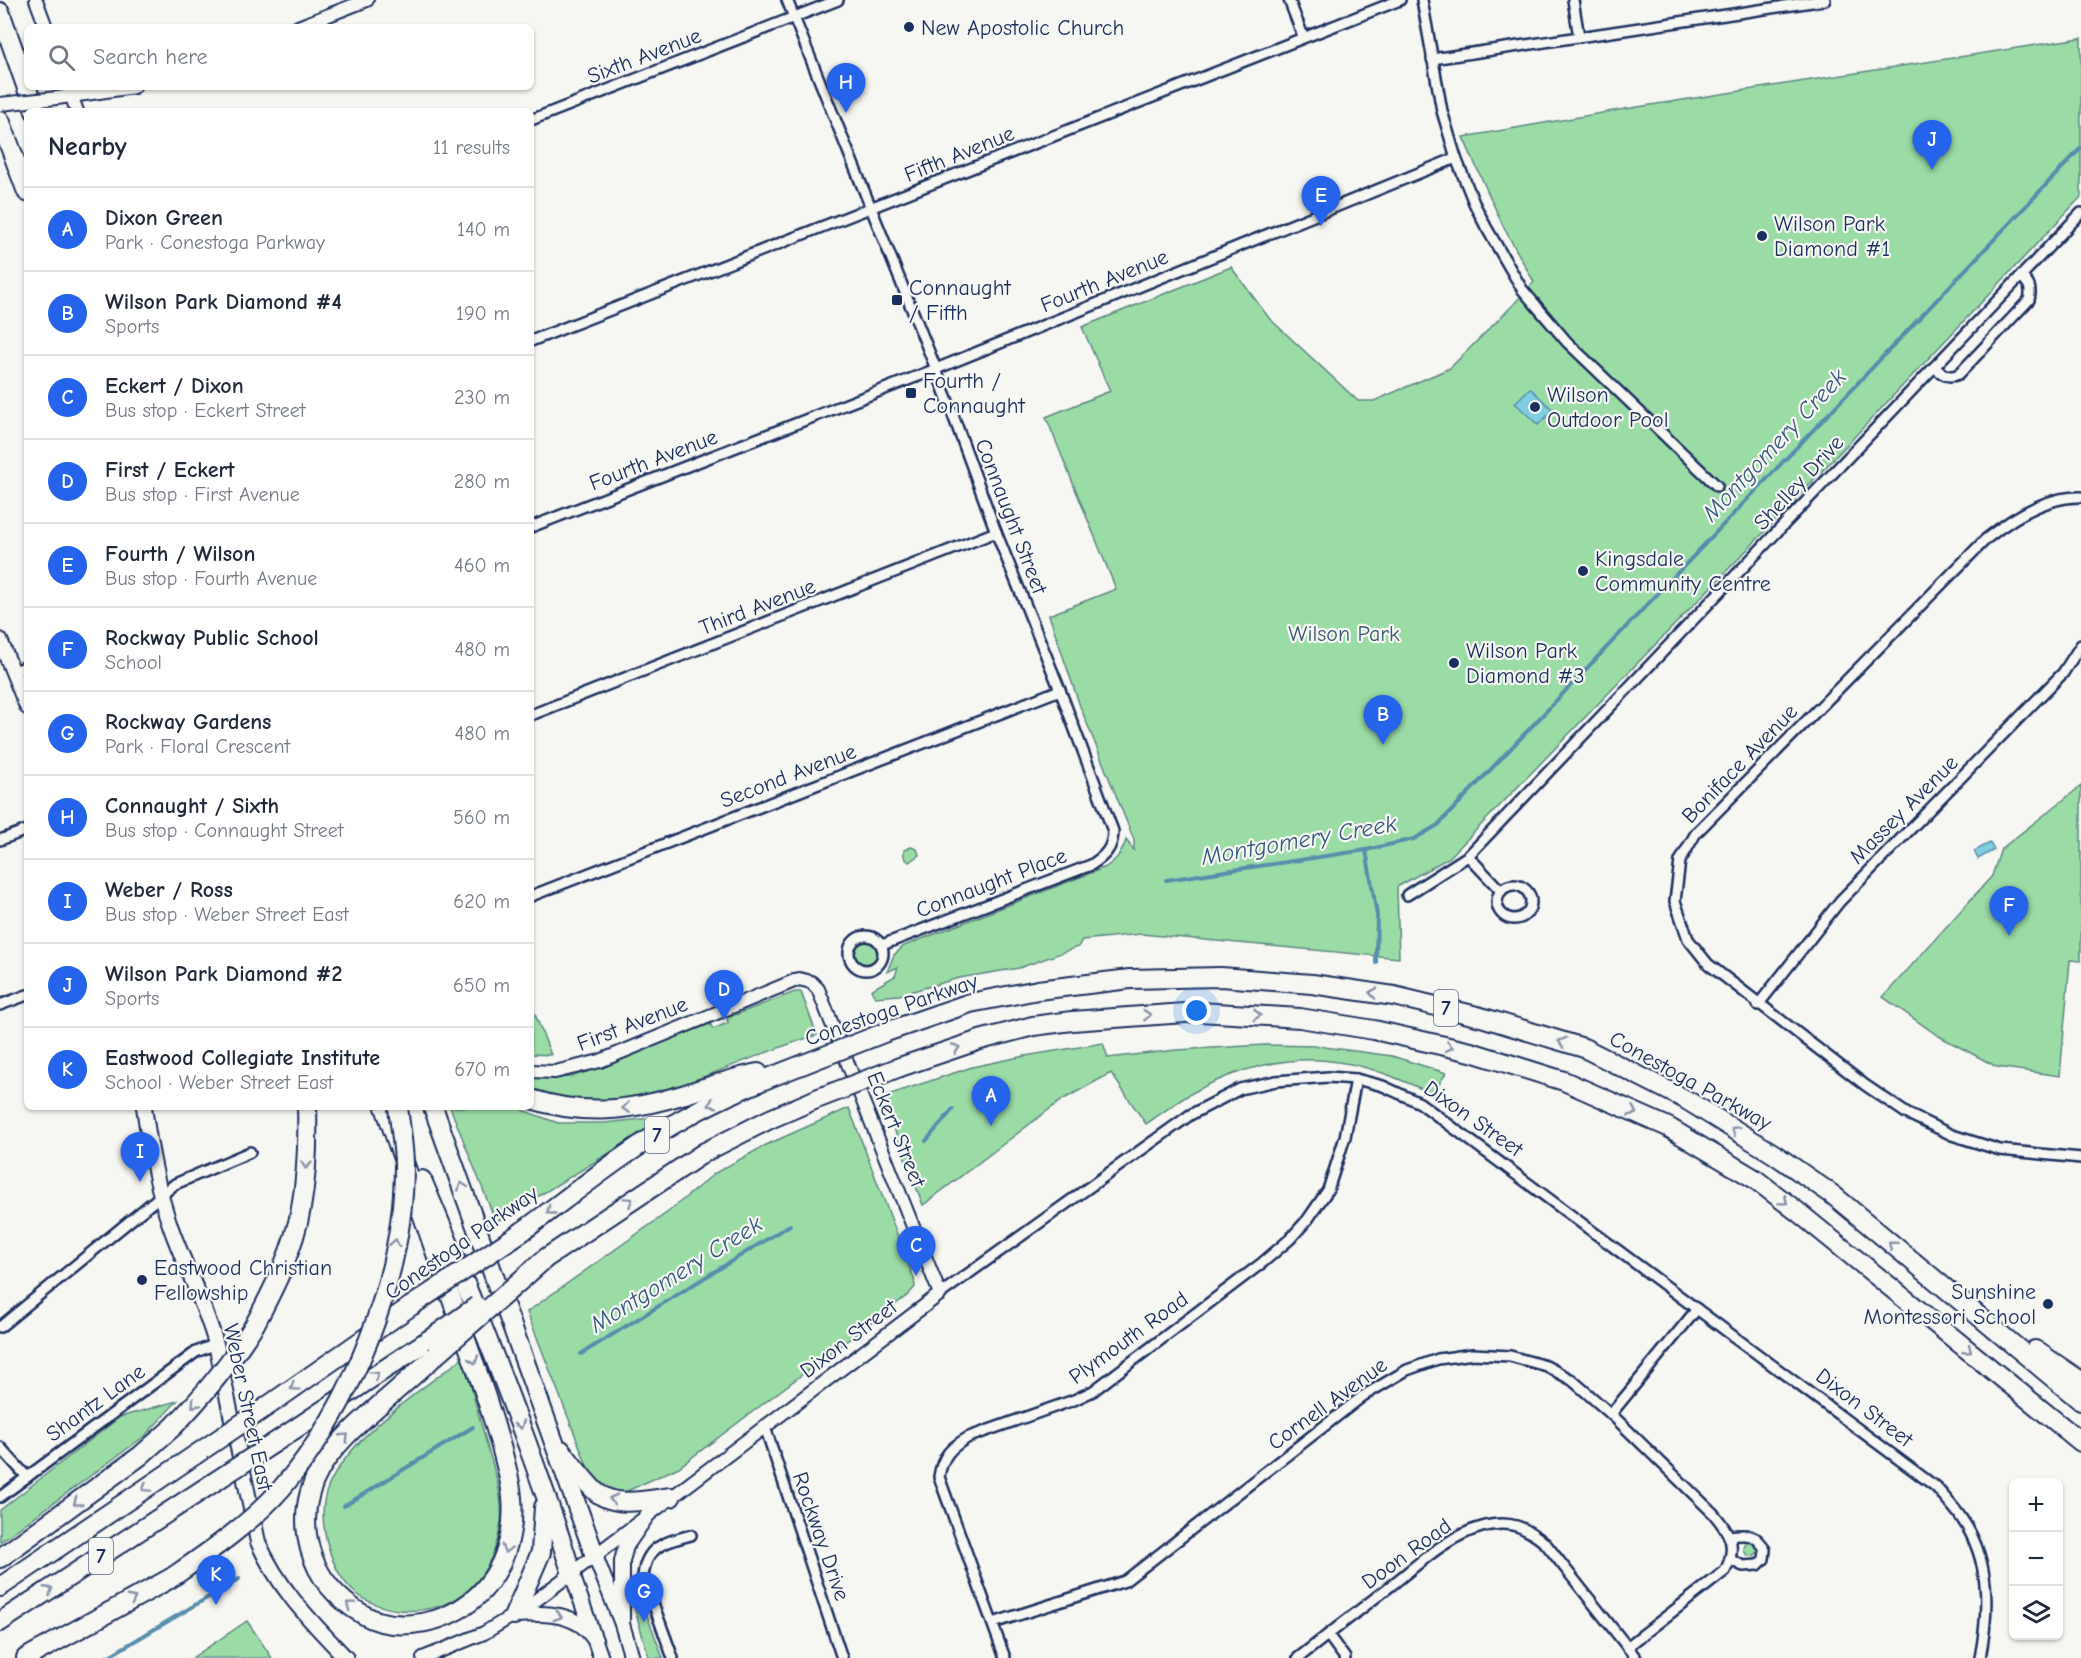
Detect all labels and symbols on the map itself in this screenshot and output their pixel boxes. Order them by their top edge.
place label: New Apostolic Church [921,15,1124,41]
marker: New Apostolic Church [902,20,916,34]
street label: Sixth Avenue [584,22,705,90]
pin: H [826,63,866,113]
street label: Fifth Avenue [901,120,1018,188]
pin: J [1912,120,1952,170]
pin: E [1302,176,1340,226]
place label: Wilson Park Diamond #1 [1774,211,1890,262]
marker: Wilson Park Diamond #1 [1755,229,1769,243]
street label: Fourth Avenue [1037,243,1172,318]
place label: Connaught / Fifth [909,275,1012,326]
marker: Connaught / Fifth [890,293,904,307]
water label: Montgomery Creek [1696,363,1852,528]
place label: Fourth / Connaught [923,368,1026,419]
place label: Wilson Outdoor Pool [1547,382,1669,433]
marker: Fourth / Connaught [904,386,918,400]
marker: Wilson Outdoor Pool [1528,400,1542,414]
street label: Fourth Avenue [585,424,721,496]
street label: Shelley Drive [1748,430,1849,535]
street label: Connaught Street [969,435,1053,598]
place label: Kingsdale Community Centre [1595,546,1771,597]
marker: Kingsdale Community Centre [1576,564,1590,578]
street label: Third Avenue [696,573,819,641]
park label: Wilson Park [1288,621,1400,647]
place label: Wilson Park Diamond #3 [1466,638,1585,689]
marker: Wilson Park Diamond #3 [1447,656,1461,670]
pin: B [1364,696,1402,745]
street label: Boniface Avenue [1676,699,1803,829]
street label: Second Avenue [717,738,860,814]
street label: Massey Avenue [1844,750,1964,870]
water label: Montgomery Creek [1198,809,1399,871]
street label: Connaught Place [912,842,1070,924]
pin: F [1990,886,2028,936]
street label: Conestoga Parkway [801,968,981,1052]
pin: D [704,970,744,1020]
one-way arrow [1369,988,1378,1000]
road number: 7 [1434,990,1458,1026]
street label: First Avenue [573,991,691,1057]
your location [1182,996,1211,1025]
one-way arrow [1142,1008,1151,1021]
one-way arrow [1253,1009,1262,1022]
street label: Conestoga Parkway [1605,1026,1776,1136]
one-way arrow [1557,1037,1568,1049]
one-way arrow [1444,1040,1454,1053]
one-way arrow [950,1043,961,1055]
street label: Eckert Street [861,1068,931,1192]
street label: Dixon Street [1419,1075,1529,1163]
pin: A [972,1076,1010,1126]
one-way arrow [708,1096,719,1108]
one-way arrow [621,1102,630,1114]
one-way arrow [1626,1104,1637,1116]
road number: 7 [645,1117,669,1153]
one-way arrow [1731,1126,1741,1138]
pin: I [120,1132,160,1182]
one-way arrow [300,1161,313,1170]
street label: Conestoga Parkway [380,1180,543,1305]
one-way arrow [457,1181,470,1192]
one-way arrow [1777,1194,1788,1205]
one-way arrow [622,1197,633,1208]
one-way arrow [545,1204,556,1215]
water label: Montgomery Creek [584,1210,768,1339]
pin: C [896,1226,936,1276]
one-way arrow [388,1239,401,1249]
one-way arrow [1888,1242,1899,1253]
place label: Eastwood Christian Fellowship [154,1255,332,1306]
marker: Eastwood Christian Fellowship [135,1273,149,1287]
place label: Sunshine Montessori School [1863,1279,2036,1330]
street label: Plymouth Road [1064,1286,1193,1390]
street label: Dixon Street [795,1293,903,1384]
marker: Sunshine Montessori School [2041,1297,2055,1311]
street label: Weber Street East [218,1321,279,1494]
one-way arrow [1961,1342,1972,1353]
street label: Cornell Avenue [1263,1352,1392,1456]
one-way arrow [466,1355,479,1365]
street label: Shantz Lane [41,1358,150,1447]
street label: Dixon Street [1811,1363,1919,1453]
one-way arrow [369,1372,380,1383]
one-way arrow [290,1380,301,1391]
one-way arrow [191,1397,202,1408]
one-way arrow [512,1420,525,1430]
one-way arrow [338,1433,348,1444]
street label: Rockway Drive [787,1469,855,1604]
one-way arrow [142,1481,153,1492]
one-way arrow [608,1493,618,1506]
one-way arrow [72,1495,83,1506]
street label: Doon Road [1357,1513,1456,1595]
road number: 7 [89,1538,113,1574]
one-way arrow [500,1544,513,1554]
pin: K [196,1556,236,1605]
pin: G [624,1572,664,1622]
one-way arrow [42,1586,53,1597]
one-way arrow [126,1595,136,1606]
one-way arrow [346,1602,357,1613]
one-way arrow [552,1609,563,1621]

